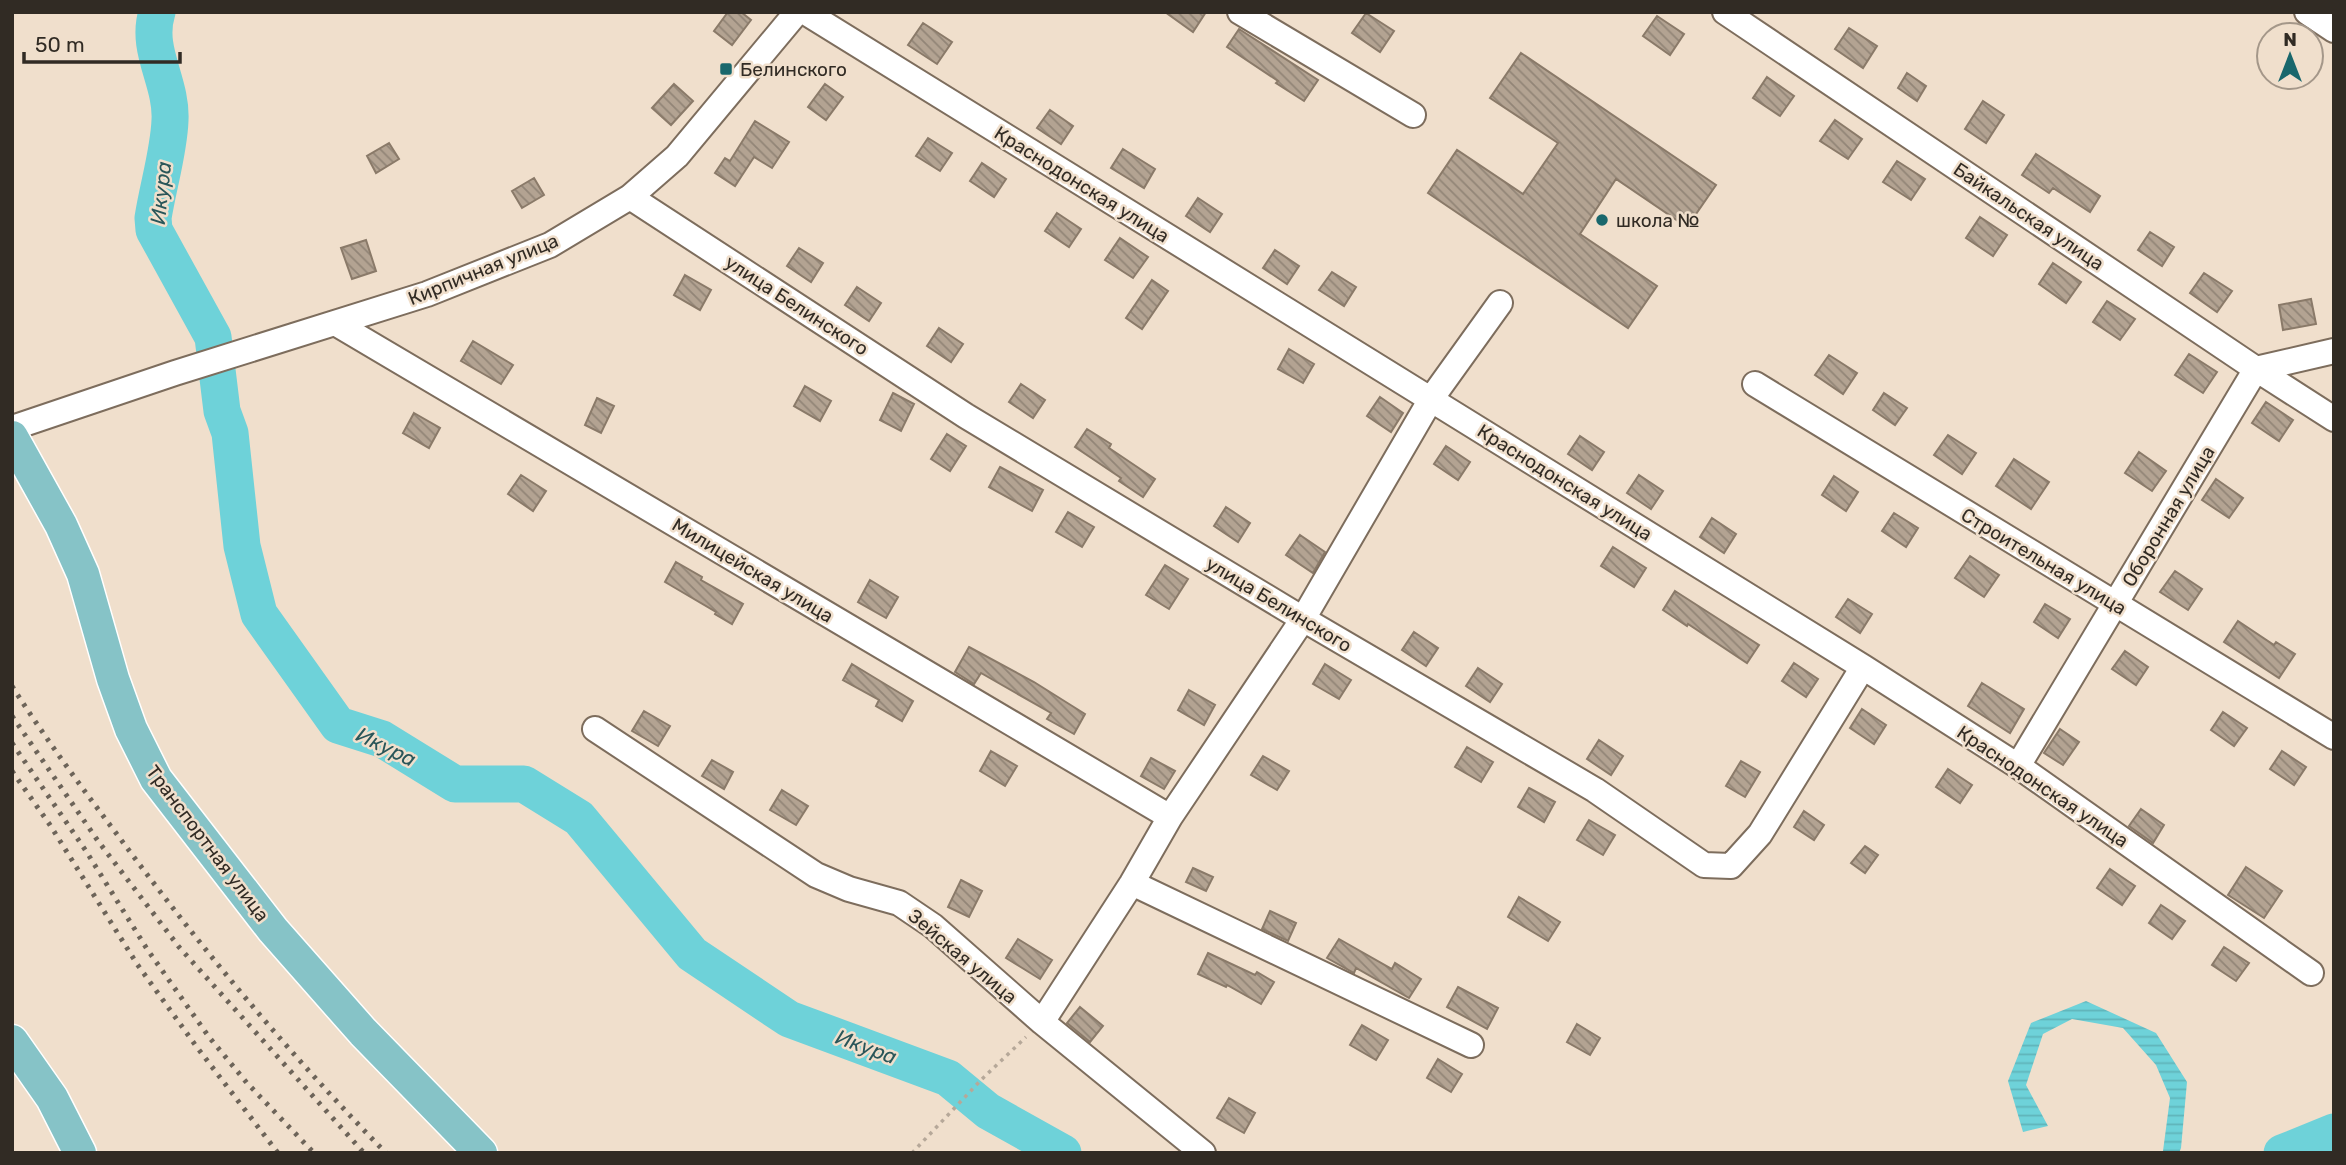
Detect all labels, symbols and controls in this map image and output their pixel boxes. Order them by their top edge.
scale bar [24,21,180,65]
north arrow [2255,21,2325,91]
text: N [2283,28,2297,51]
text: 50 m [35,32,85,57]
place label: Белинского [740,58,847,81]
marker: Белинского [718,61,734,77]
street label: Краснодонская улица [990,121,1173,248]
street label: Байкальская улица [1949,158,2108,275]
water label: Икура [145,160,176,226]
place label: школа № [1616,209,1700,232]
marker: школа № [1594,212,1610,228]
street label: Кирпичная улица [405,229,562,310]
street label: улица Белинского [721,251,873,360]
street label: Краснодонская улица [1473,419,1656,546]
street label: Оборонная улица [2117,442,2220,591]
street label: Строительная улица [1957,503,2131,620]
street label: Милицейская улица [668,513,838,628]
street label: улица Белинского [1202,552,1356,657]
water label: Икура [352,721,420,772]
street label: Краснодонская улица [1953,721,2133,852]
street label: Транспортная улица [141,761,274,926]
street label: Зейская улица [904,904,1022,1009]
water label: Икура [832,1024,900,1069]

